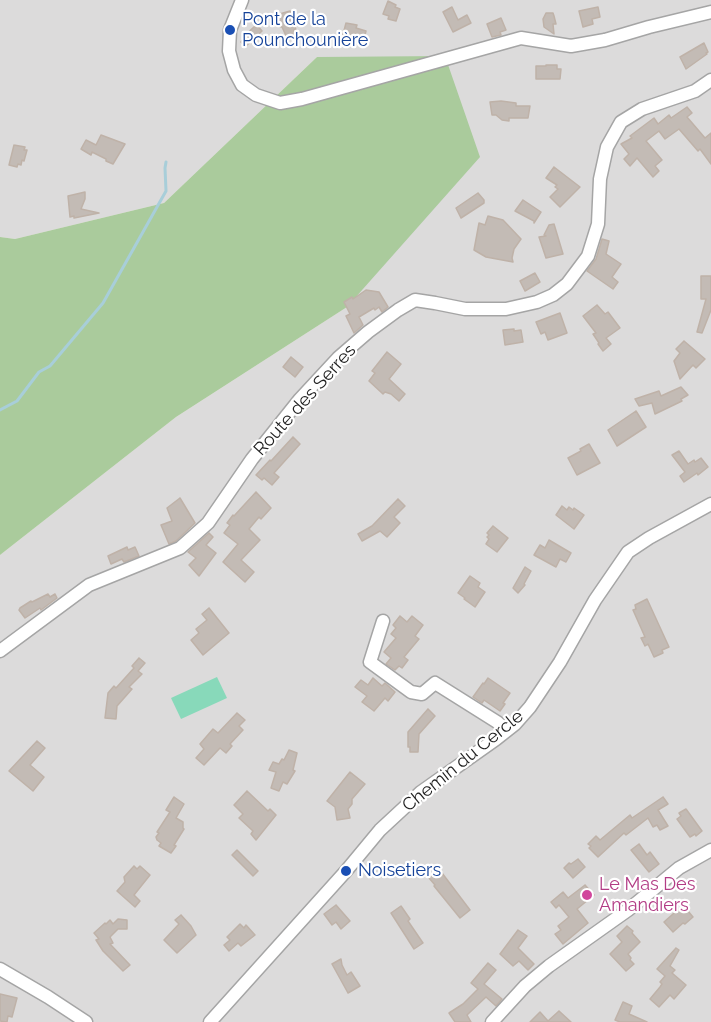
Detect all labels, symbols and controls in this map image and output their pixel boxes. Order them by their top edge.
place label: Pont de la Pounchounière [242,9,368,52]
marker: Pont de la Pounchounière [223,23,237,37]
street label: Route des Serres [249,340,361,460]
street label: Chemin du Cercle [398,705,528,817]
place label: Noisetiers [358,860,441,882]
marker: Noisetiers [339,864,353,878]
place label: Le Mas Des Amandiers [599,874,695,916]
marker: Le Mas Des Amandiers [580,888,594,902]

